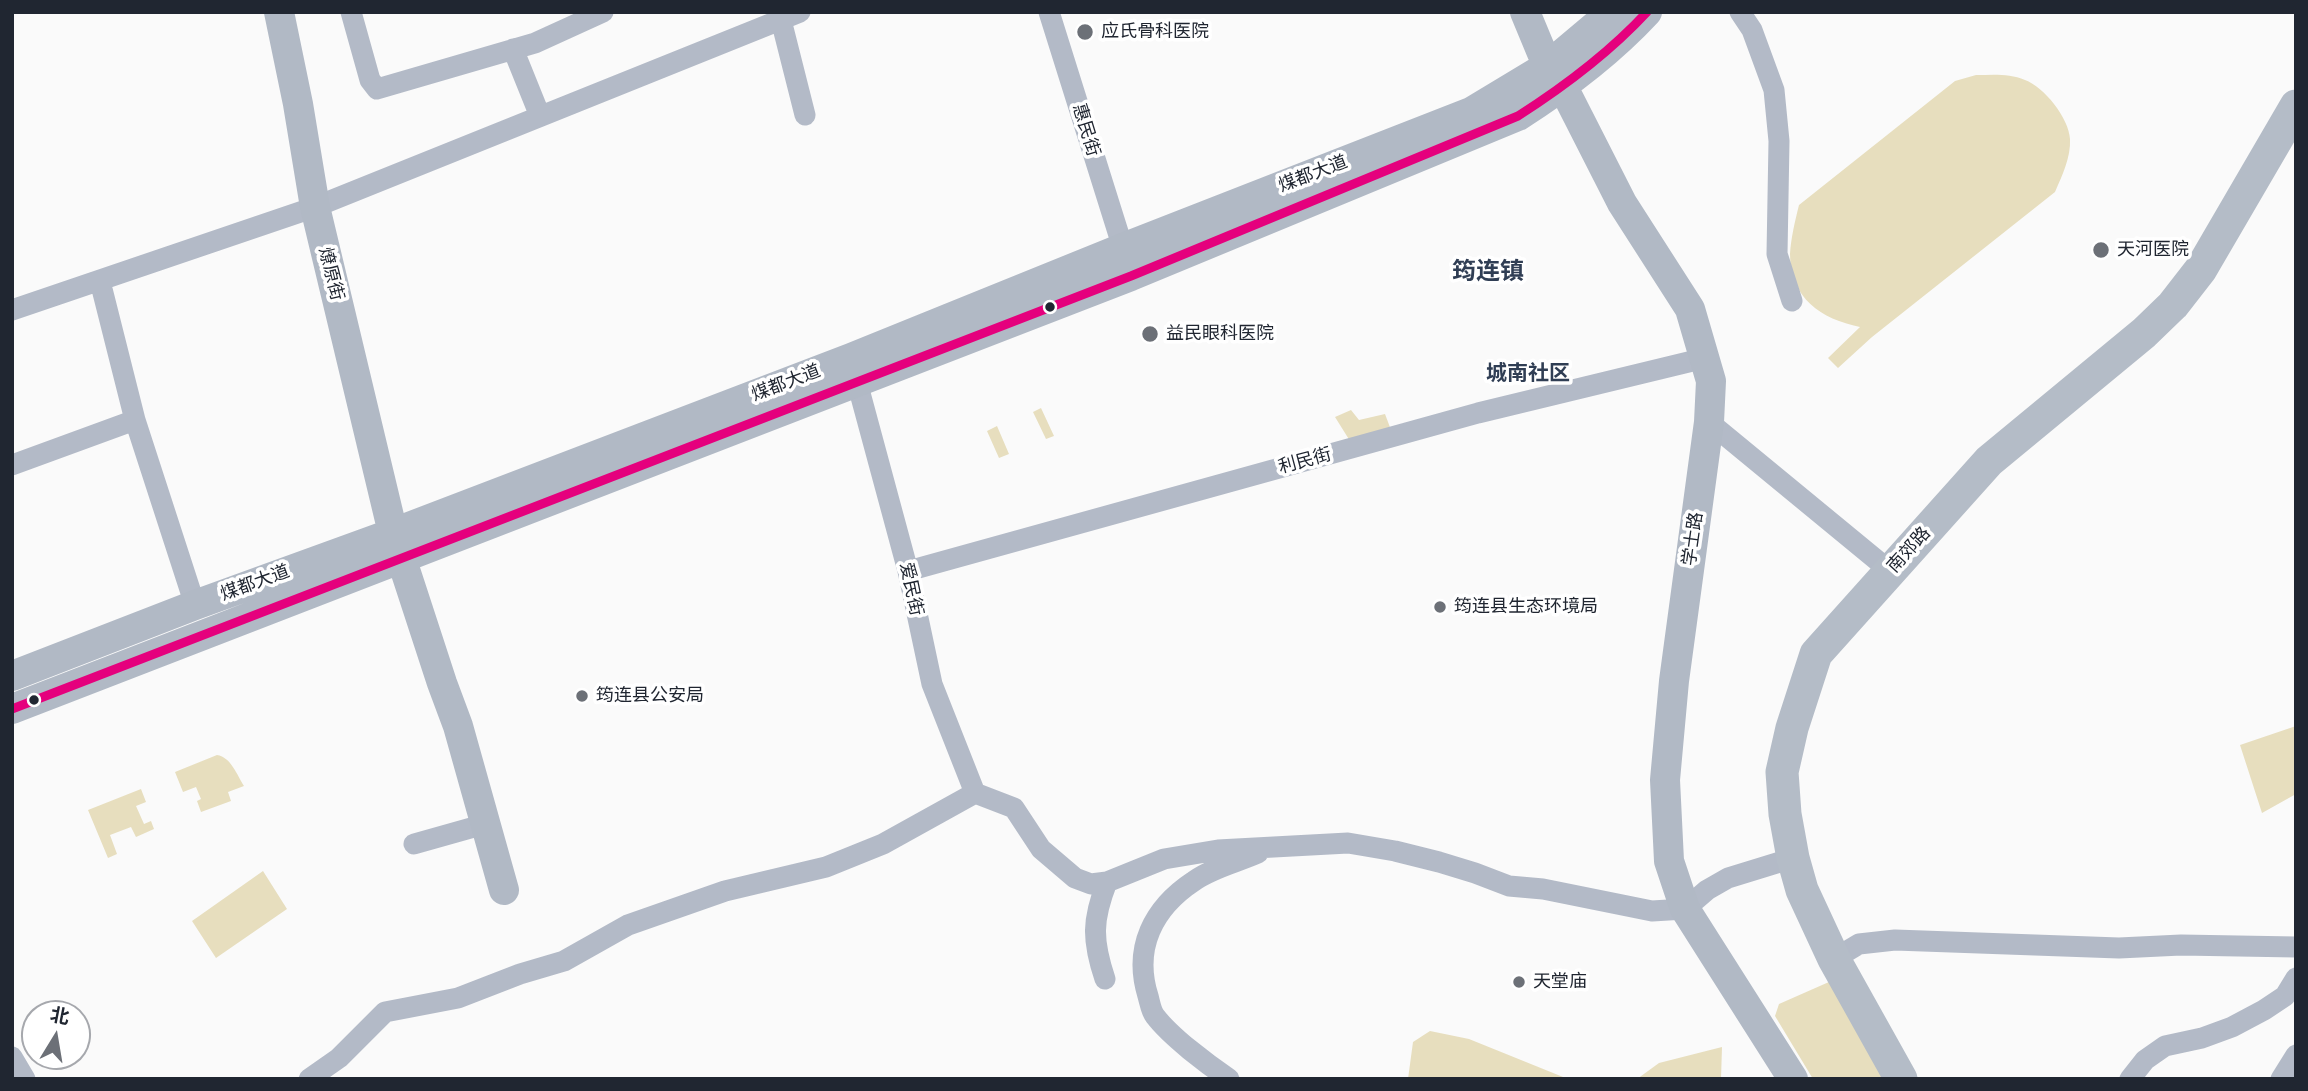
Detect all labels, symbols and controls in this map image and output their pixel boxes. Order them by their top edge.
place label: 应氏骨科医院 [1101,21,1209,43]
marker: 应氏骨科医院 [1075,22,1095,42]
street label: 惠民街 [1068,101,1104,159]
street label: 煤都大道 [1276,151,1350,197]
place label: 天河医院 [2117,239,2189,261]
marker: 天河医院 [2091,240,2111,260]
street label: 燎原街 [314,245,348,303]
district label: 筠连镇 [1452,258,1524,286]
unlabelled marker [1043,300,1057,314]
place label: 益民眼科医院 [1166,323,1274,345]
marker: 益民眼科医院 [1140,324,1160,344]
street label: 煤都大道 [749,360,823,406]
district label: 城南社区 [1486,361,1570,387]
street label: 利民街 [1276,444,1334,478]
street label: 学士路 [1679,511,1707,567]
street label: 南郊路 [1883,523,1935,577]
street label: 爱民街 [895,560,927,618]
street label: 煤都大道 [217,561,293,605]
place label: 筠连县生态环境局 [1454,596,1598,618]
marker: 筠连县生态环境局 [1432,599,1448,615]
place label: 筠连县公安局 [596,685,704,707]
marker: 筠连县公安局 [574,688,590,704]
unlabelled marker [27,693,41,707]
place label: 天堂庙 [1533,971,1587,993]
marker: 天堂庙 [1511,974,1527,990]
north arrow [21,1000,91,1070]
text: 北 [48,1003,71,1029]

